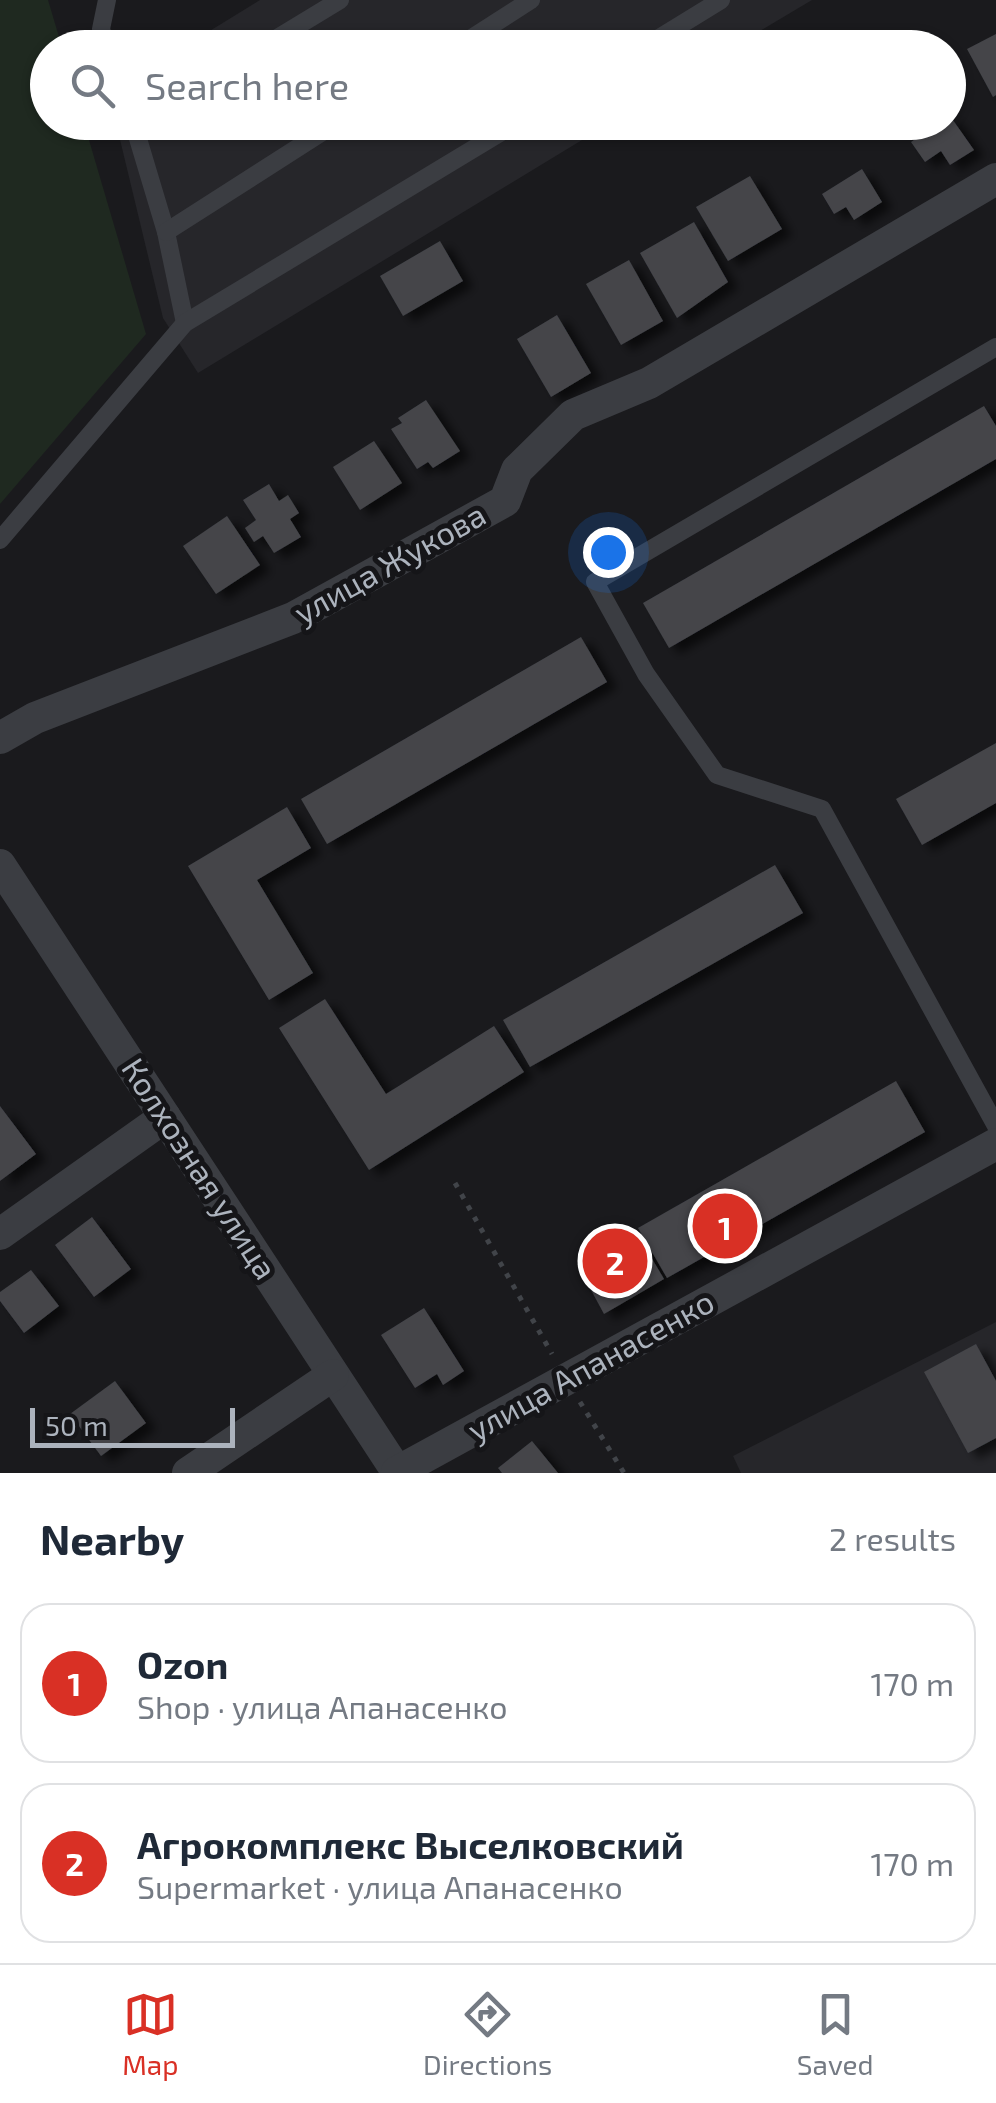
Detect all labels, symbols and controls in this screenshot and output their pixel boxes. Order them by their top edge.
search box [30,30,966,140]
icon: search [65,58,120,113]
text: Search here [145,62,349,108]
street label: улица Жукова [287,494,492,631]
your location [583,527,634,578]
street label: Колхозная улица [114,1050,286,1286]
pin: 1 [692,1188,758,1264]
pin: 2 [582,1224,648,1298]
street label: улица Апанасенко [460,1281,720,1449]
scale bar [30,1403,235,1448]
text: 50 m [45,1408,108,1442]
text: Nearby [40,1513,184,1563]
text: 2 results [829,1519,956,1557]
text: Ozon [137,1641,228,1687]
text: 1 [68,1664,81,1702]
text: 170 m [870,1664,954,1702]
text: Shop · улица Апанасенко [137,1687,508,1725]
text: Агрокомплекс Выселковский [137,1821,684,1867]
text: 2 [65,1844,84,1882]
text: 170 m [870,1844,954,1882]
text: Supermarket · улица Апанасенко [137,1867,623,1905]
tab: Map [122,1987,178,2081]
tab: Directions [423,1987,552,2081]
tab: Saved [797,1987,874,2081]

